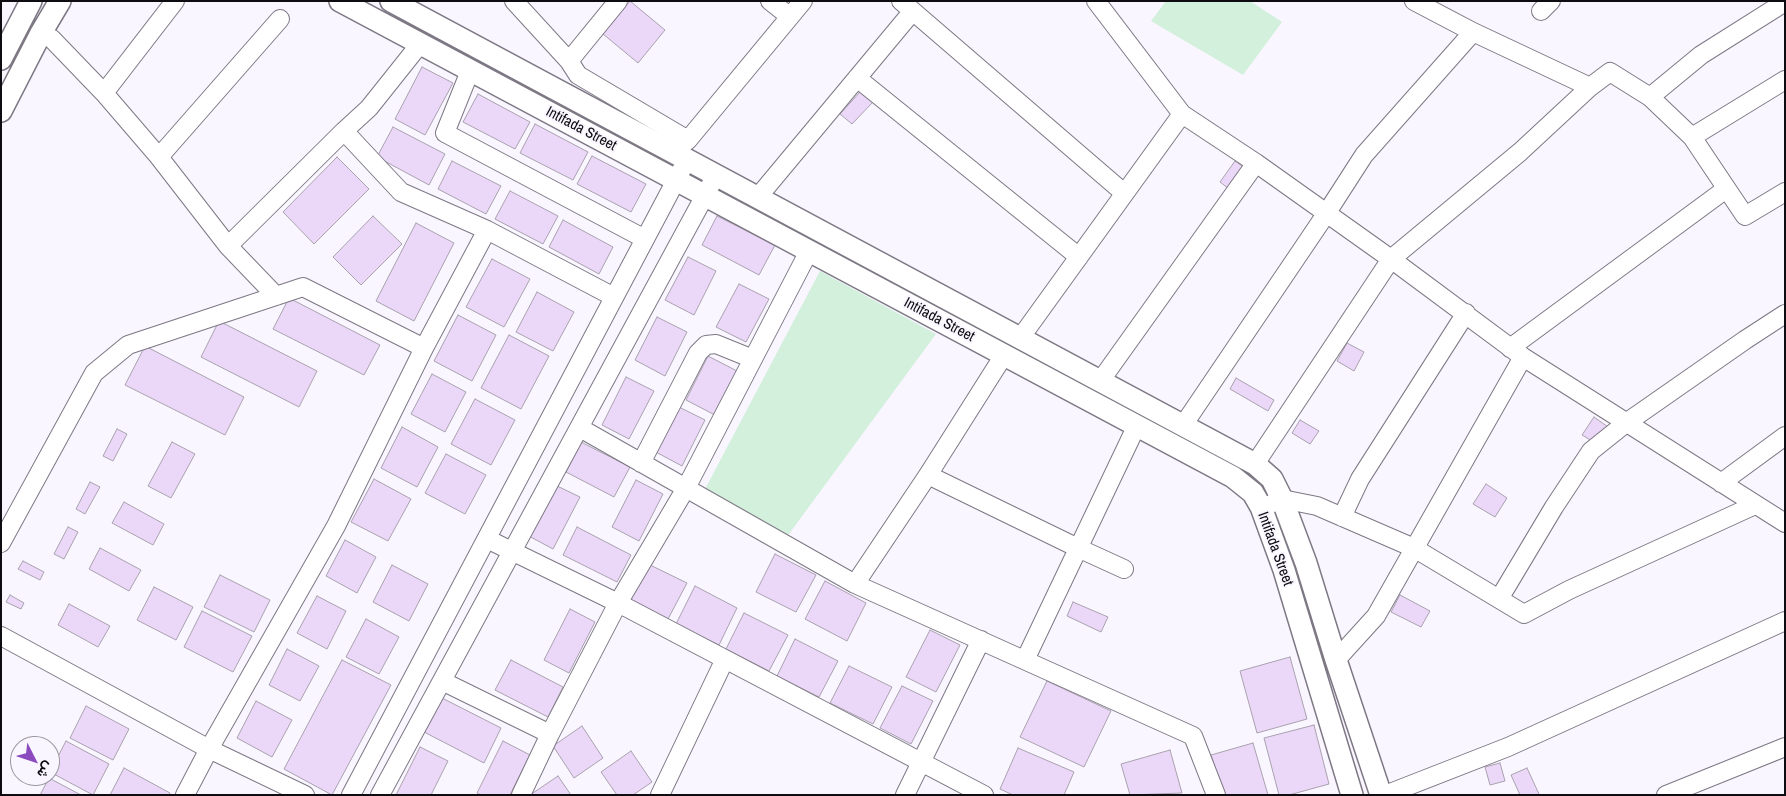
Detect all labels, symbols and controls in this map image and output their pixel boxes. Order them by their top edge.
street label: Intifada Street [543,103,619,155]
street label: Intifada Street [901,294,977,346]
street label: Intifada Street [1253,510,1297,588]
north arrow [10,736,60,786]
text: ش [33,758,58,782]

